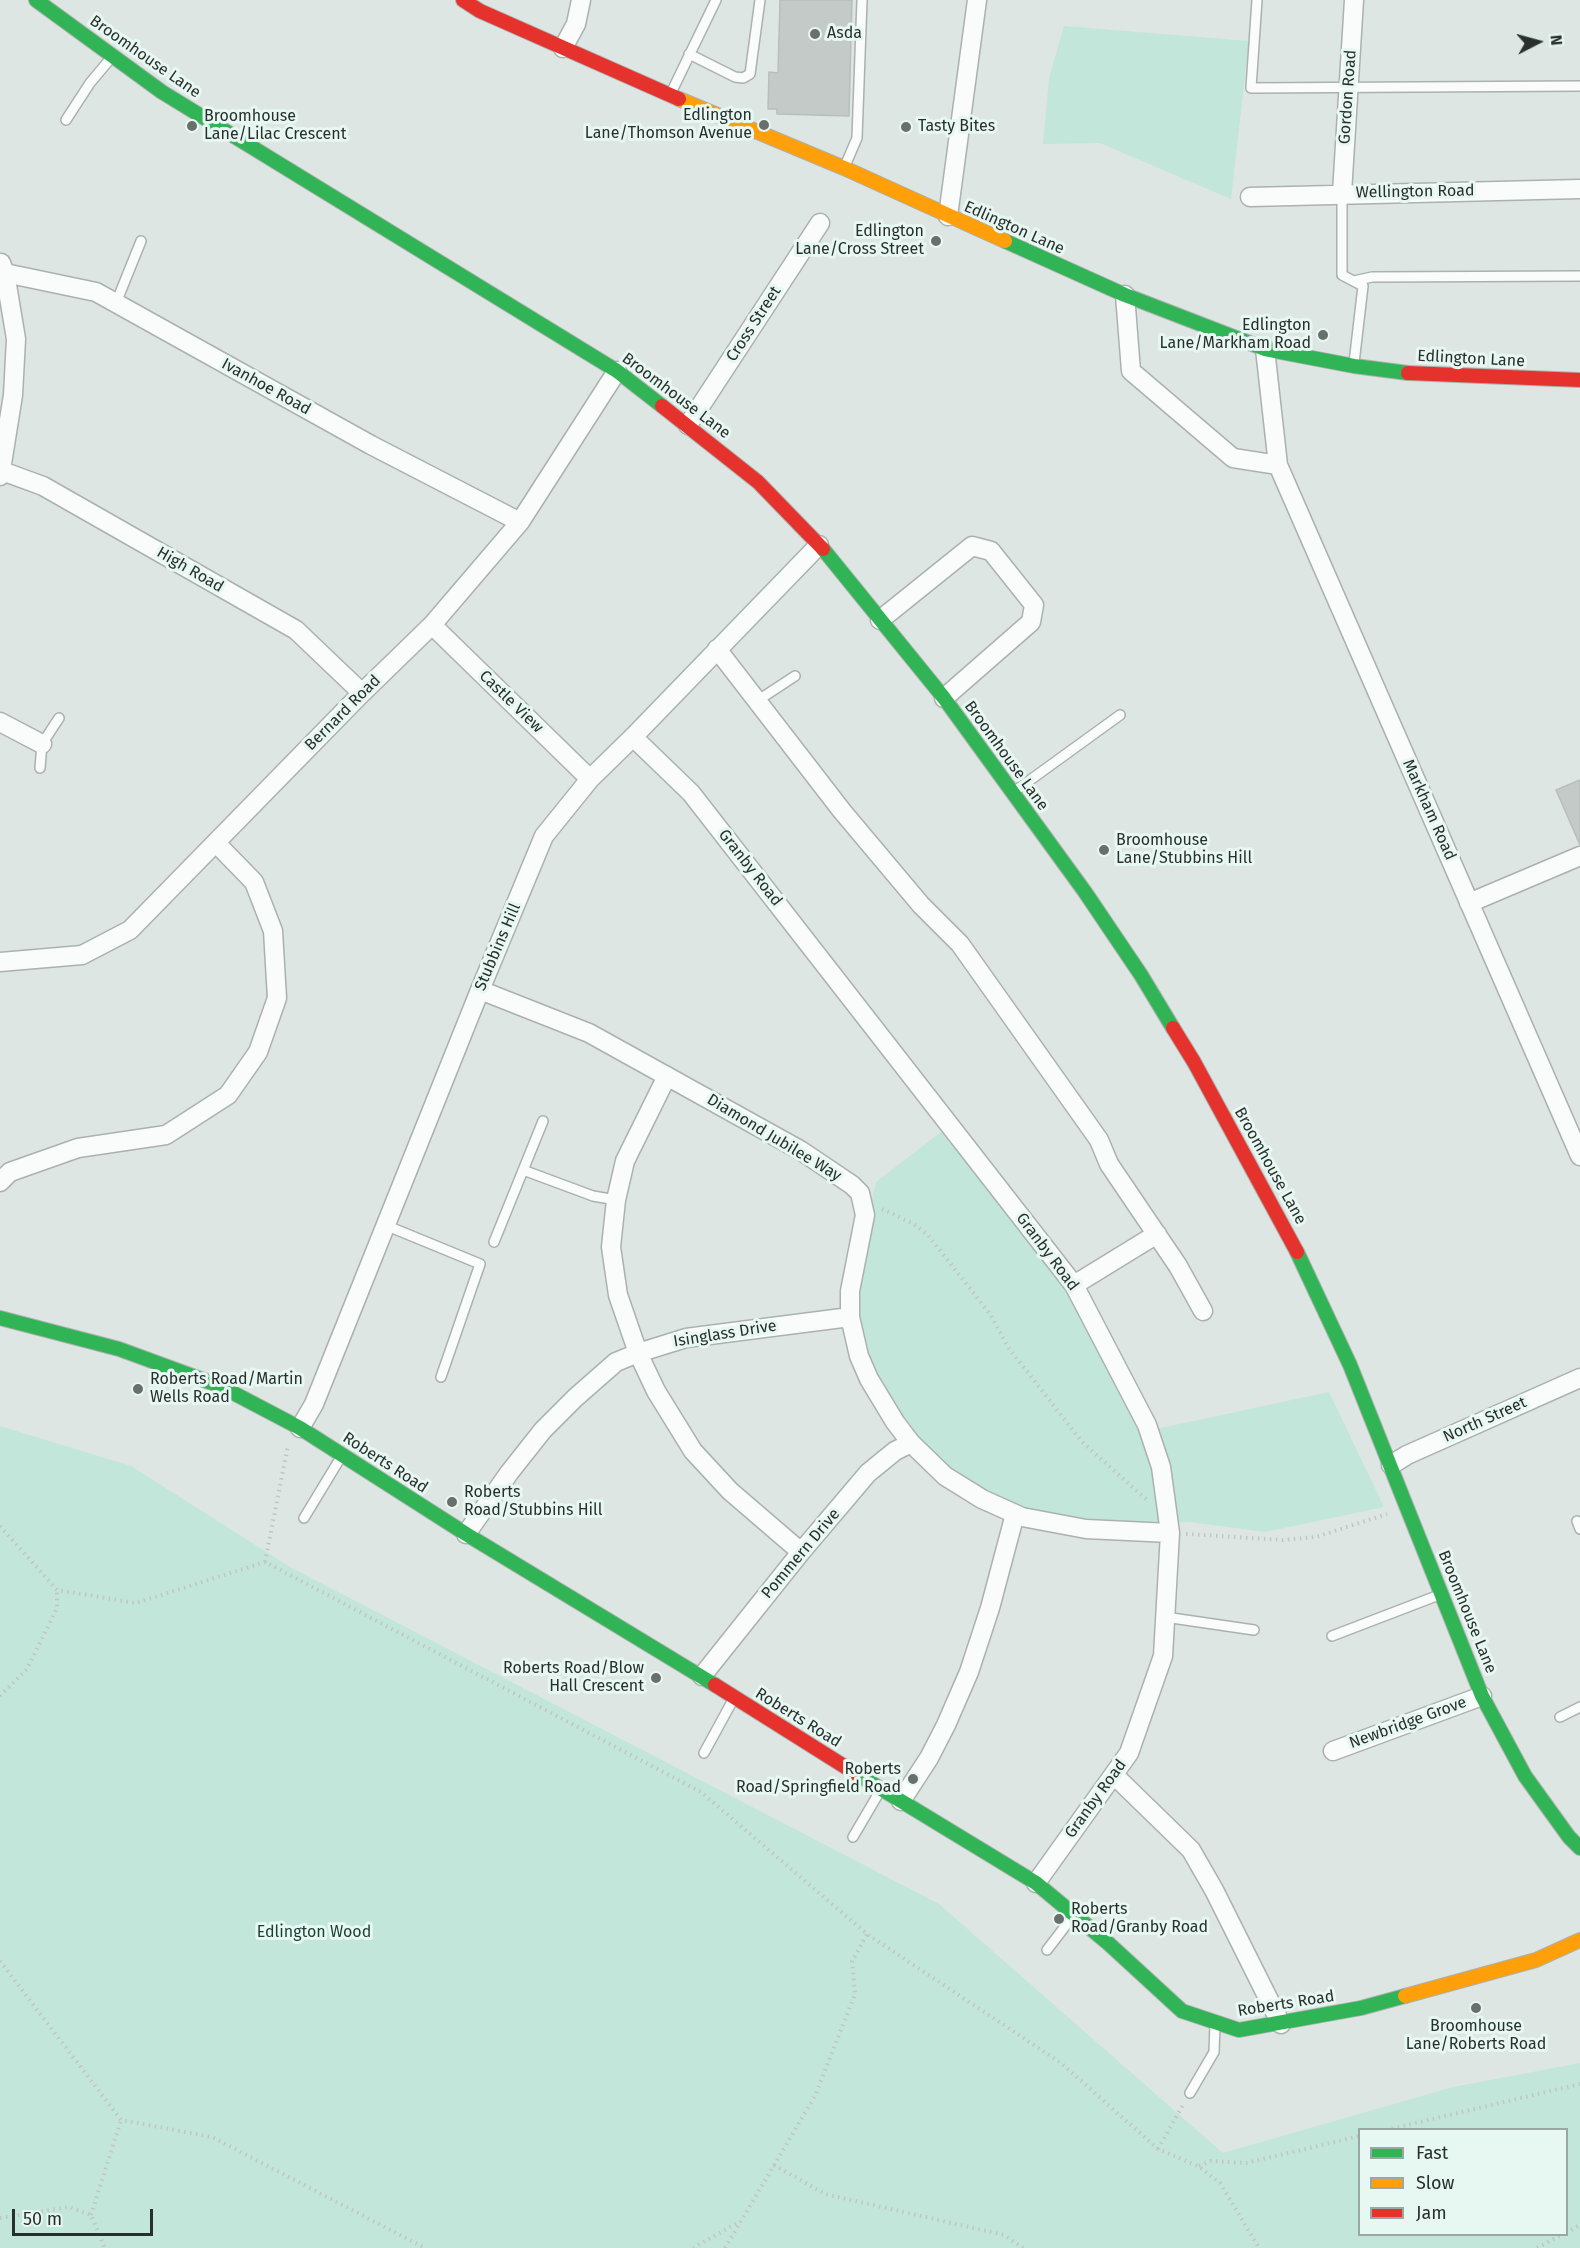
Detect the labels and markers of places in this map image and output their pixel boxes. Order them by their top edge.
place label: Asda [827,24,862,44]
marker: Asda [808,27,822,41]
place label: Edlington Lane/Thomson Avenue [585,106,752,144]
place label: Broomhouse Lane/Lilac Crescent [204,107,346,145]
place label: Tasty Bites [918,117,995,137]
marker: Edlington Lane/Thomson Avenue [757,118,771,132]
marker: Broomhouse Lane/Lilac Crescent [185,119,199,133]
marker: Tasty Bites [899,120,913,134]
place label: Edlington Lane/Cross Street [795,222,924,260]
marker: Edlington Lane/Cross Street [929,234,943,248]
place label: Edlington Lane/Markham Road [1160,316,1311,354]
marker: Edlington Lane/Markham Road [1316,328,1330,342]
place label: Broomhouse Lane/Stubbins Hill [1116,831,1252,869]
marker: Broomhouse Lane/Stubbins Hill [1097,843,1111,857]
place label: Roberts Road/Martin Wells Road [150,1370,303,1408]
marker: Roberts Road/Martin Wells Road [131,1382,145,1396]
place label: Roberts Road/Stubbins Hill [464,1483,602,1521]
marker: Roberts Road/Stubbins Hill [445,1495,459,1509]
place label: Roberts Road/Blow Hall Crescent [503,1659,644,1697]
marker: Roberts Road/Blow Hall Crescent [649,1671,663,1685]
place label: Roberts Road/Springfield Road [736,1760,901,1798]
marker: Roberts Road/Springfield Road [906,1772,920,1786]
place label: Roberts Road/Granby Road [1071,1900,1208,1938]
marker: Roberts Road/Granby Road [1052,1912,1066,1926]
marker: Broomhouse Lane/Roberts Road [1469,2001,1483,2015]
place label: Broomhouse Lane/Roberts Road [1406,2017,1546,2055]

